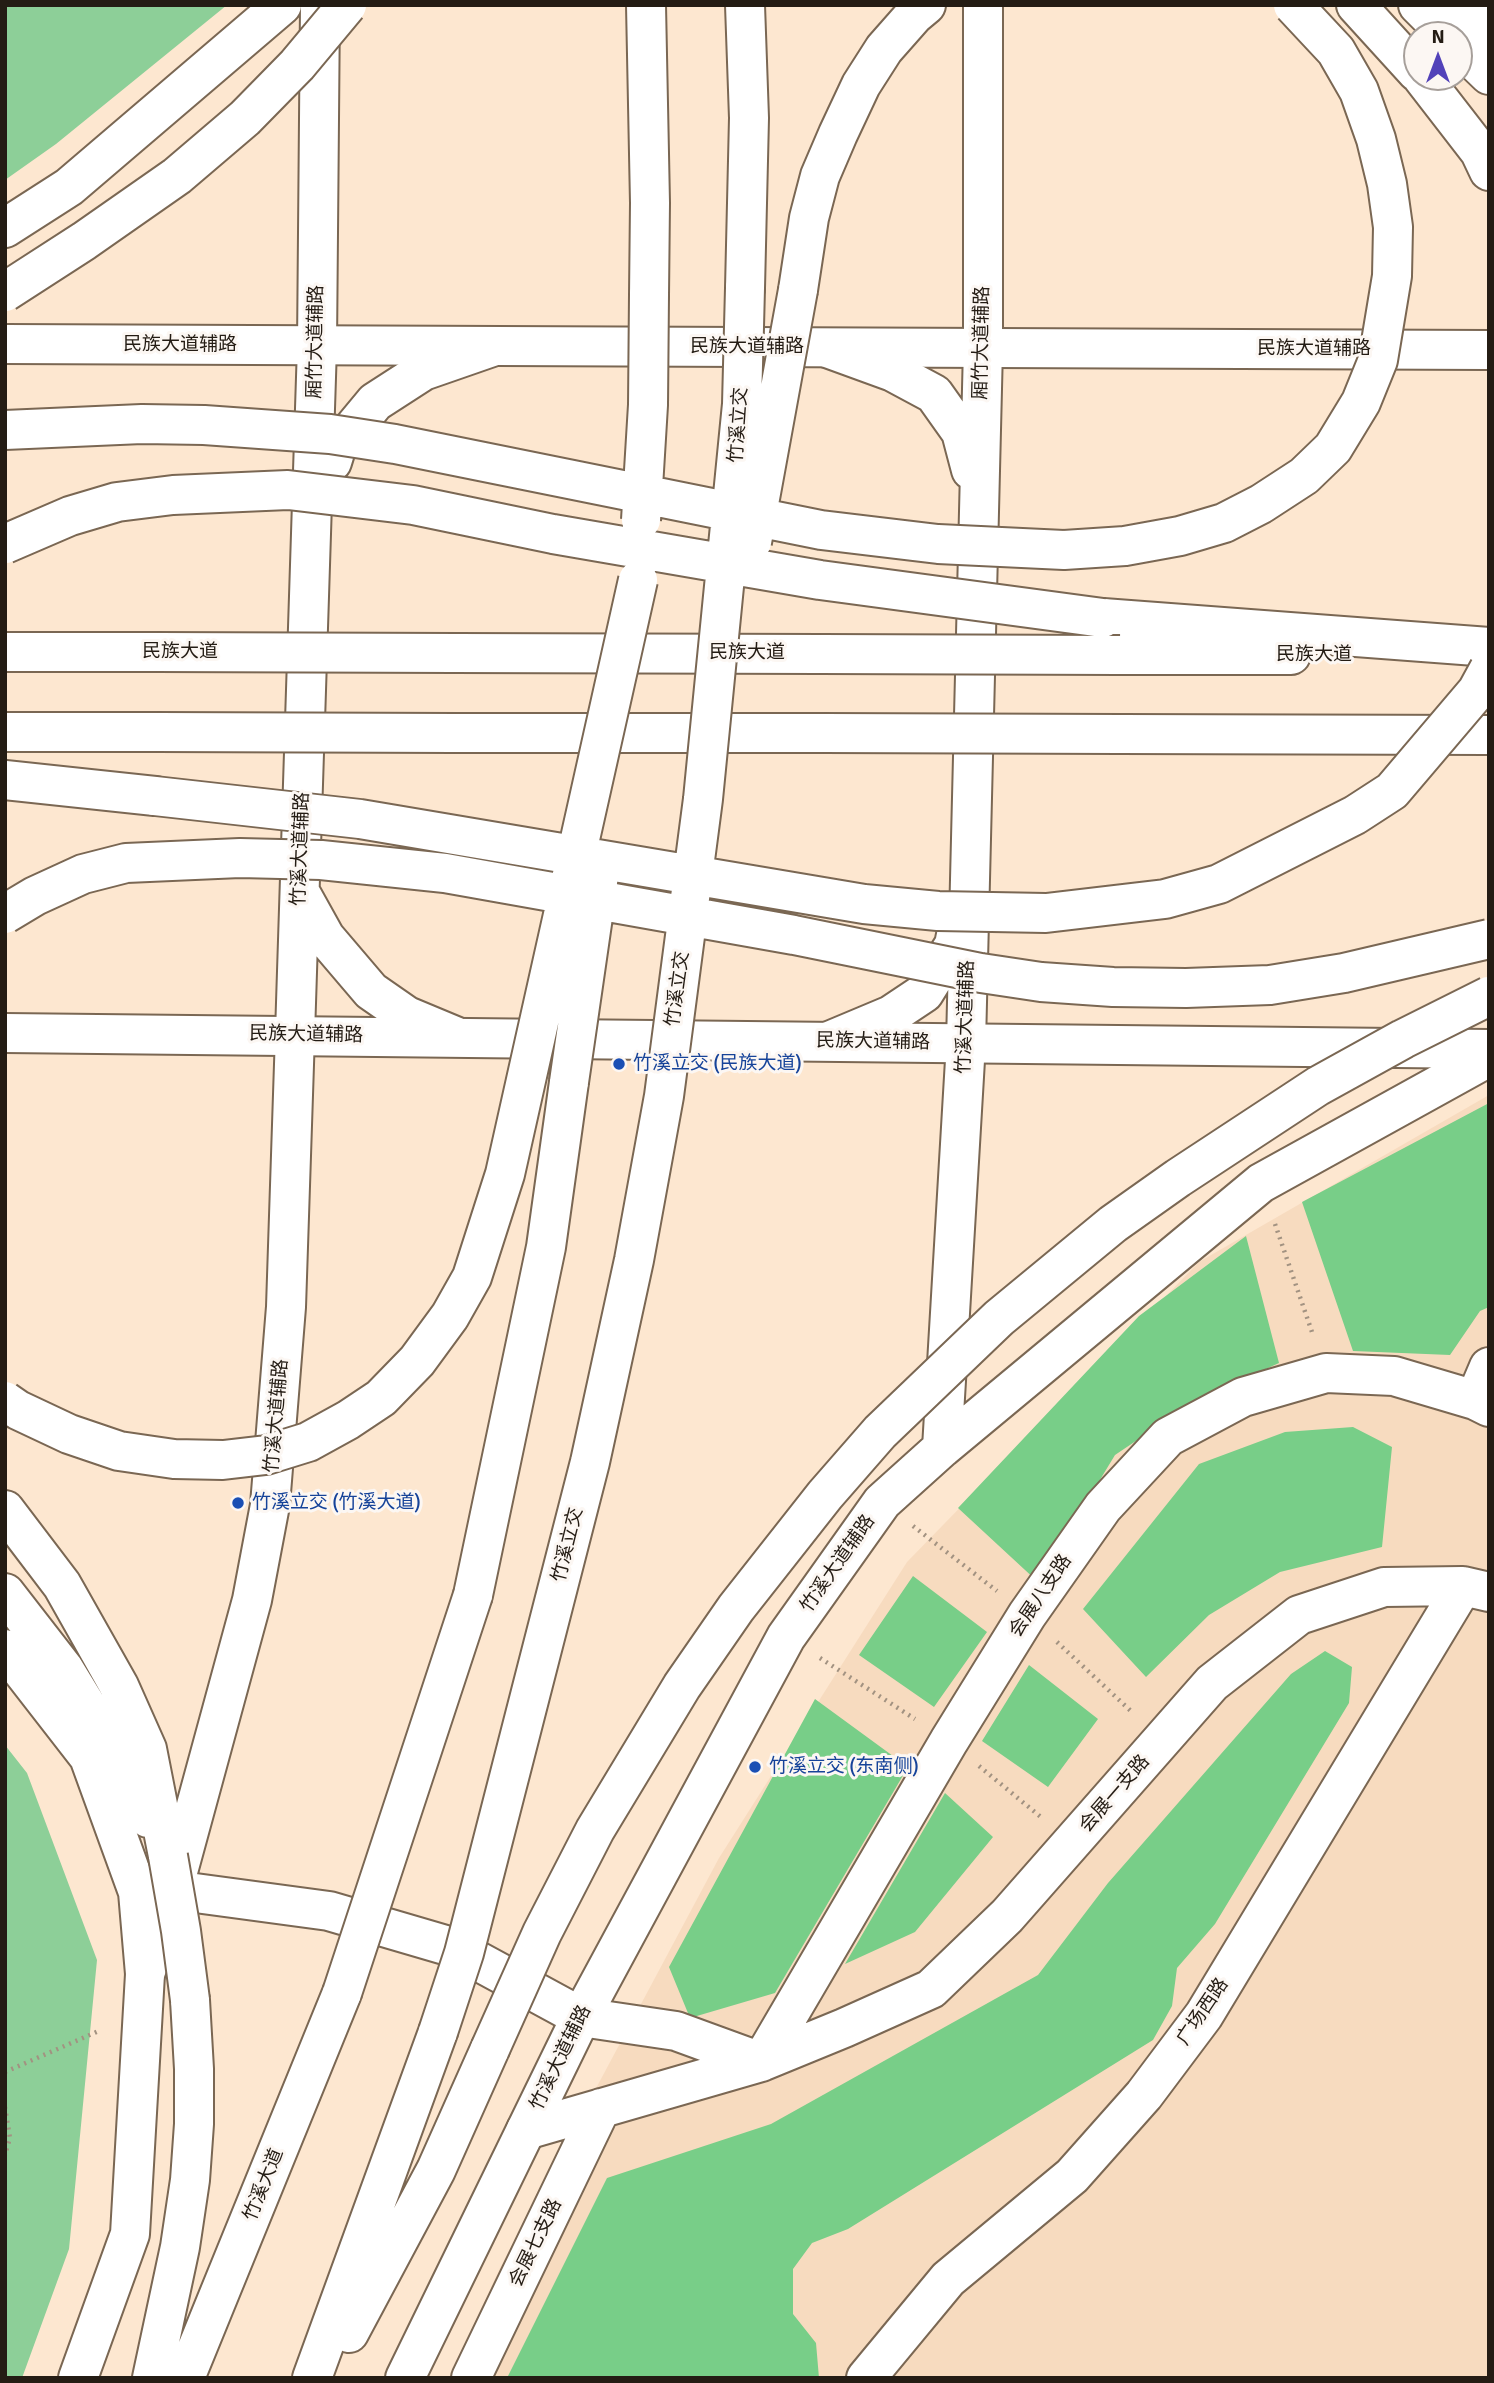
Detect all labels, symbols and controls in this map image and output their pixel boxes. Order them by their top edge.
north arrow [1403,21,1473,91]
text: N [1431,25,1445,49]
street label: 厢竹大道辅路 [304,285,328,399]
street label: 厢竹大道辅路 [970,286,994,400]
street label: 民族大道辅路 [123,334,237,356]
street label: 民族大道辅路 [690,336,804,358]
street label: 民族大道辅路 [1257,338,1371,360]
street label: 竹溪立交 [725,386,753,464]
street label: 民族大道 [142,641,218,663]
street label: 民族大道 [709,642,785,664]
street label: 民族大道 [1276,644,1352,666]
street label: 竹溪大道辅路 [288,792,314,906]
street label: 竹溪立交 [661,950,695,1028]
street label: 竹溪大道辅路 [953,960,979,1074]
street label: 民族大道辅路 [249,1023,363,1047]
street label: 民族大道辅路 [816,1030,930,1054]
place label: 竹溪立交 (民族大道) [633,1053,802,1075]
marker: 竹溪立交 (民族大道) [611,1056,627,1072]
street label: 竹溪大道辅路 [261,1358,293,1474]
place label: 竹溪立交 (竹溪大道) [252,1492,421,1514]
marker: 竹溪立交 (竹溪大道) [230,1495,246,1511]
street label: 竹溪立交 [548,1505,588,1585]
street label: 竹溪大道辅路 [796,1511,880,1617]
street label: 会展八支路 [1005,1550,1077,1642]
street label: 会展一支路 [1075,1751,1155,1837]
place label: 竹溪立交 (东南侧) [769,1756,919,1778]
marker: 竹溪立交 (东南侧) [747,1759,763,1775]
street label: 广场西路 [1172,1974,1234,2050]
street label: 竹溪大道辅路 [526,2002,596,2114]
street label: 竹溪大道 [239,2145,289,2225]
street label: 会展七支路 [505,2195,567,2291]

